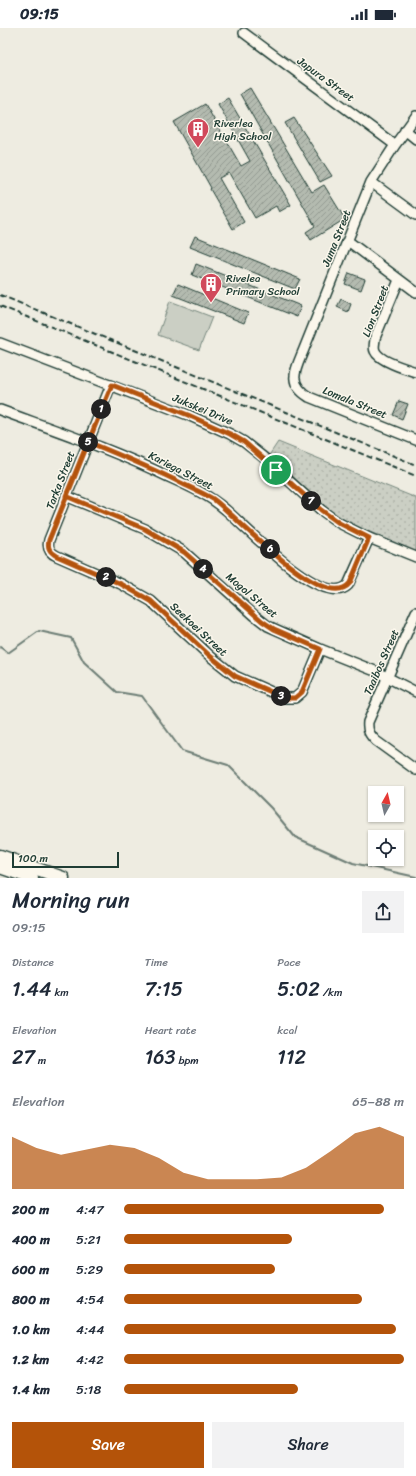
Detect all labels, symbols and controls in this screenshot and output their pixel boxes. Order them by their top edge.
text: 09:15 [20,1,59,27]
street label: Japura Street [292,51,359,107]
place label: Riverlea High School [214,114,272,146]
building icon: Riverlea High School [185,116,211,149]
street label: Juma Street [316,207,357,270]
place label: Rivelea Primary School [226,269,301,301]
building icon: Rivelea Primary School [198,271,224,304]
street label: Lion Street [357,282,394,340]
street label: Lomala Street [320,381,390,424]
street label: Jukskei Drive [169,388,236,431]
pin: 1 [91,399,111,419]
text: 1 [99,399,103,418]
pin: 5 [78,432,98,452]
text: 5 [85,432,91,451]
street label: Kariega Street [145,446,217,495]
street label: Tarka Street [41,448,80,512]
pin [259,453,293,487]
icon: arrive [265,459,287,481]
pin: 7 [301,491,321,511]
text: 7 [308,491,314,510]
pin: 6 [260,539,280,559]
text: 6 [267,539,273,558]
pin: 4 [193,559,213,579]
text: 4 [200,559,206,578]
pin: 2 [96,567,116,587]
text: 2 [103,567,109,586]
street label: Mogol Street [221,568,282,623]
street label: Seekoei Street [165,598,232,661]
street label: Taaibos Street [358,626,405,698]
pin: 3 [271,686,291,706]
text: 3 [278,686,284,705]
north arrow [368,786,404,822]
map controls [368,786,404,866]
button: locate [368,830,404,866]
text: 100 m [18,849,48,868]
scale bar [12,850,119,869]
text: Morning run [12,881,130,920]
button: share [362,891,404,933]
text: 09:15 [12,916,46,939]
text: Distance [12,953,54,972]
text: Time [145,953,168,972]
text: Pace [277,953,301,972]
text: 1.44 [12,972,52,1007]
text: 7:15 [145,972,183,1007]
text: 5:02 [277,972,320,1007]
text: km [52,983,69,1002]
text: /km [320,983,342,1002]
text: Elevation [12,1021,57,1040]
text: Heart rate [145,1021,196,1040]
text: kcal [277,1021,297,1040]
text: 27 [12,1040,35,1075]
text: 163 [145,1040,176,1075]
text: 112 [277,1040,306,1075]
text: m [35,1051,46,1070]
text: bpm [176,1051,199,1070]
text: Elevation [12,1090,65,1113]
text: 65–88 m [352,1090,404,1113]
text: 200 m [12,1198,49,1221]
text: 4:47 [76,1198,104,1221]
text: 400 m [12,1228,50,1251]
text: 5:21 [76,1228,101,1251]
text: 600 m [12,1258,49,1281]
text: 5:29 [76,1258,103,1281]
text: 800 m [12,1288,50,1311]
text: 4:54 [76,1288,104,1311]
text: 1.0 km [12,1318,50,1341]
text: 4:44 [76,1318,104,1341]
text: 1.2 km [12,1348,49,1371]
text: 4:42 [76,1348,104,1371]
text: 1.4 km [12,1378,50,1401]
text: 5:18 [76,1378,101,1401]
button: Save [12,1422,204,1468]
button: Share [212,1422,404,1468]

